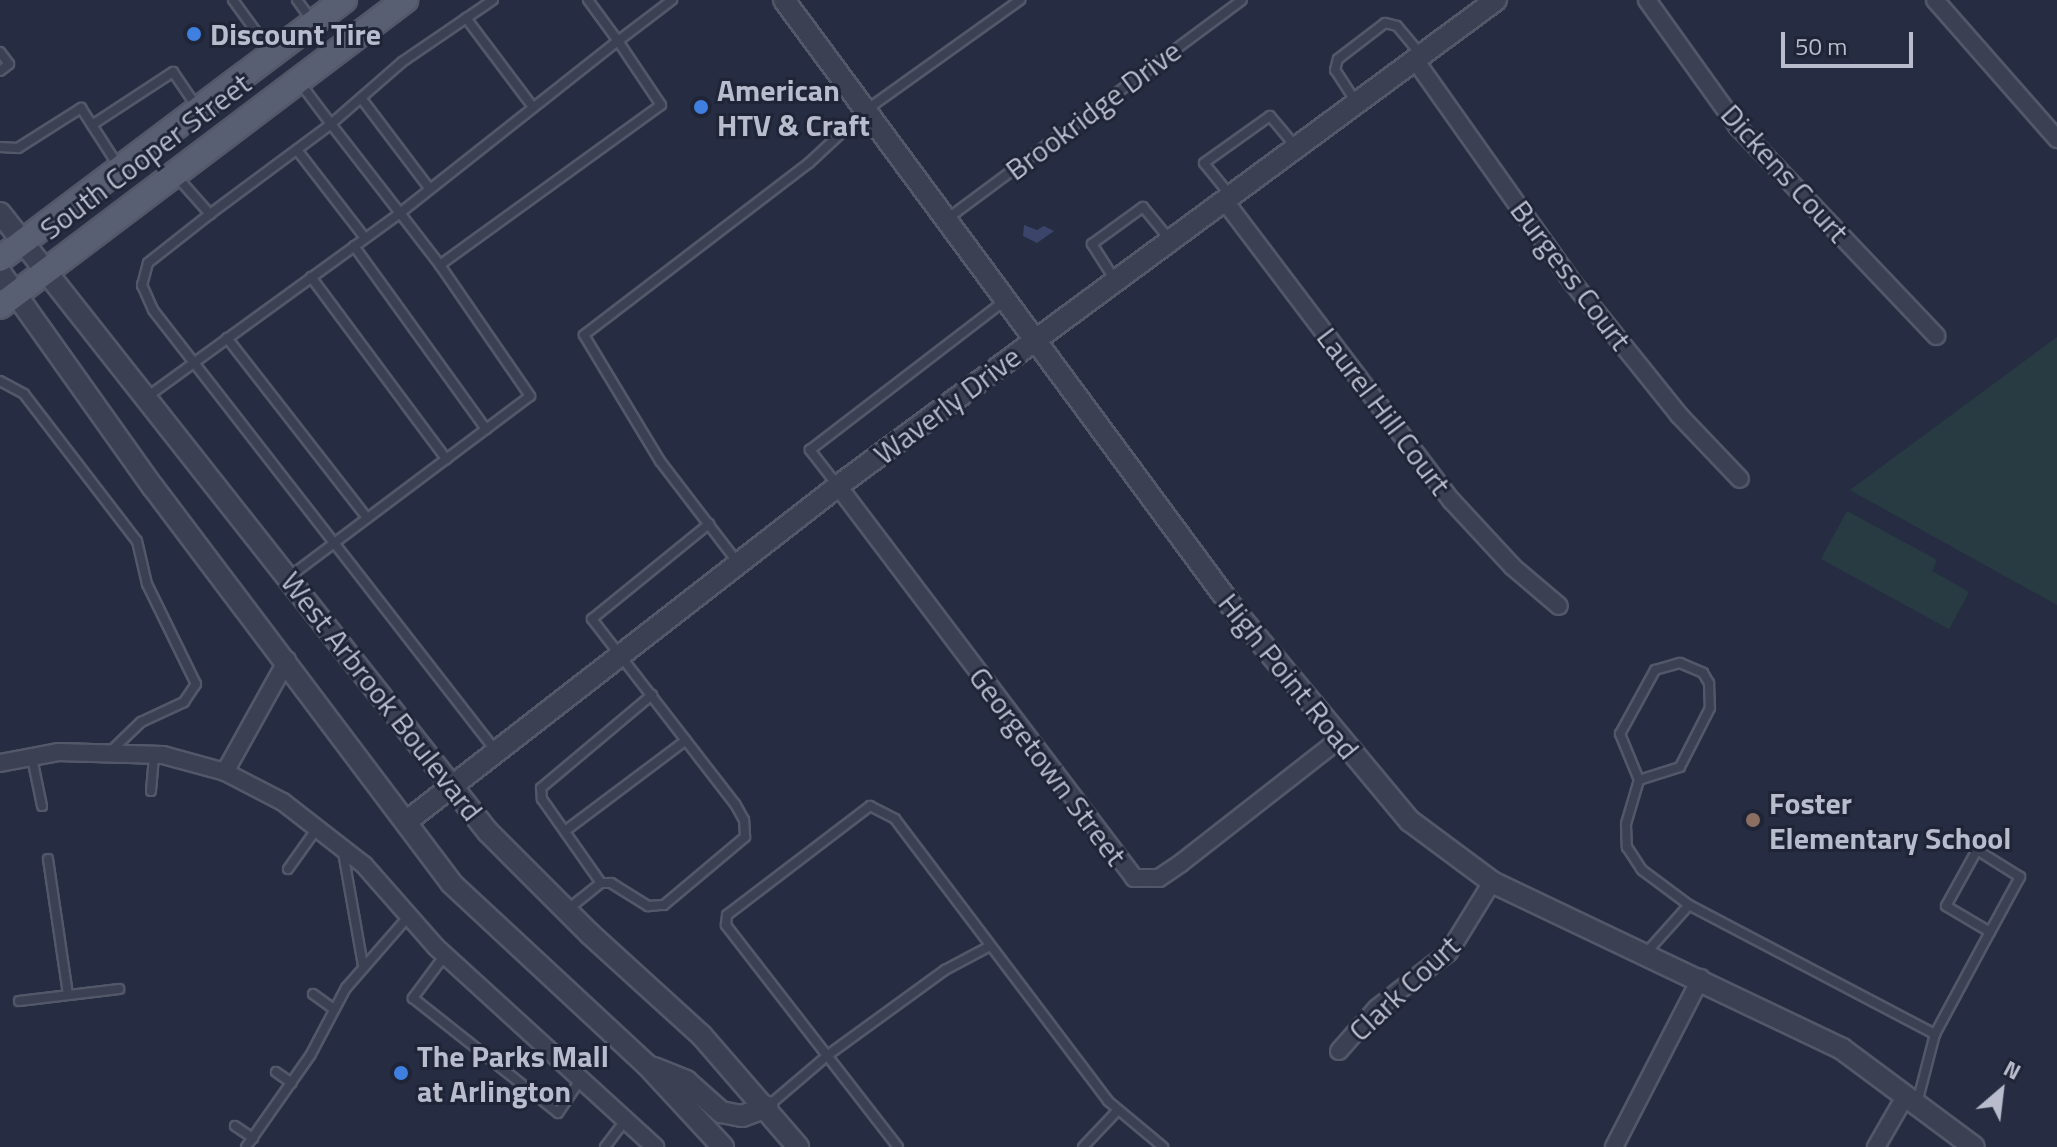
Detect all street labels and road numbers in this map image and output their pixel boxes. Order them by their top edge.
street label: Brookridge Drive [998,32,1188,188]
street label: South Cooper Street [33,65,257,247]
street label: Dickens Court [1714,96,1856,250]
street label: Burgess Court [1503,193,1639,357]
street label: Laurel Hill Court [1309,320,1459,502]
street label: Waverly Drive [867,338,1027,472]
street label: West Arbrook Boulevard [274,564,490,828]
street label: High Point Road [1211,586,1367,766]
street label: Georgetown Street [962,660,1134,872]
street label: Clark Court [1341,928,1467,1048]

